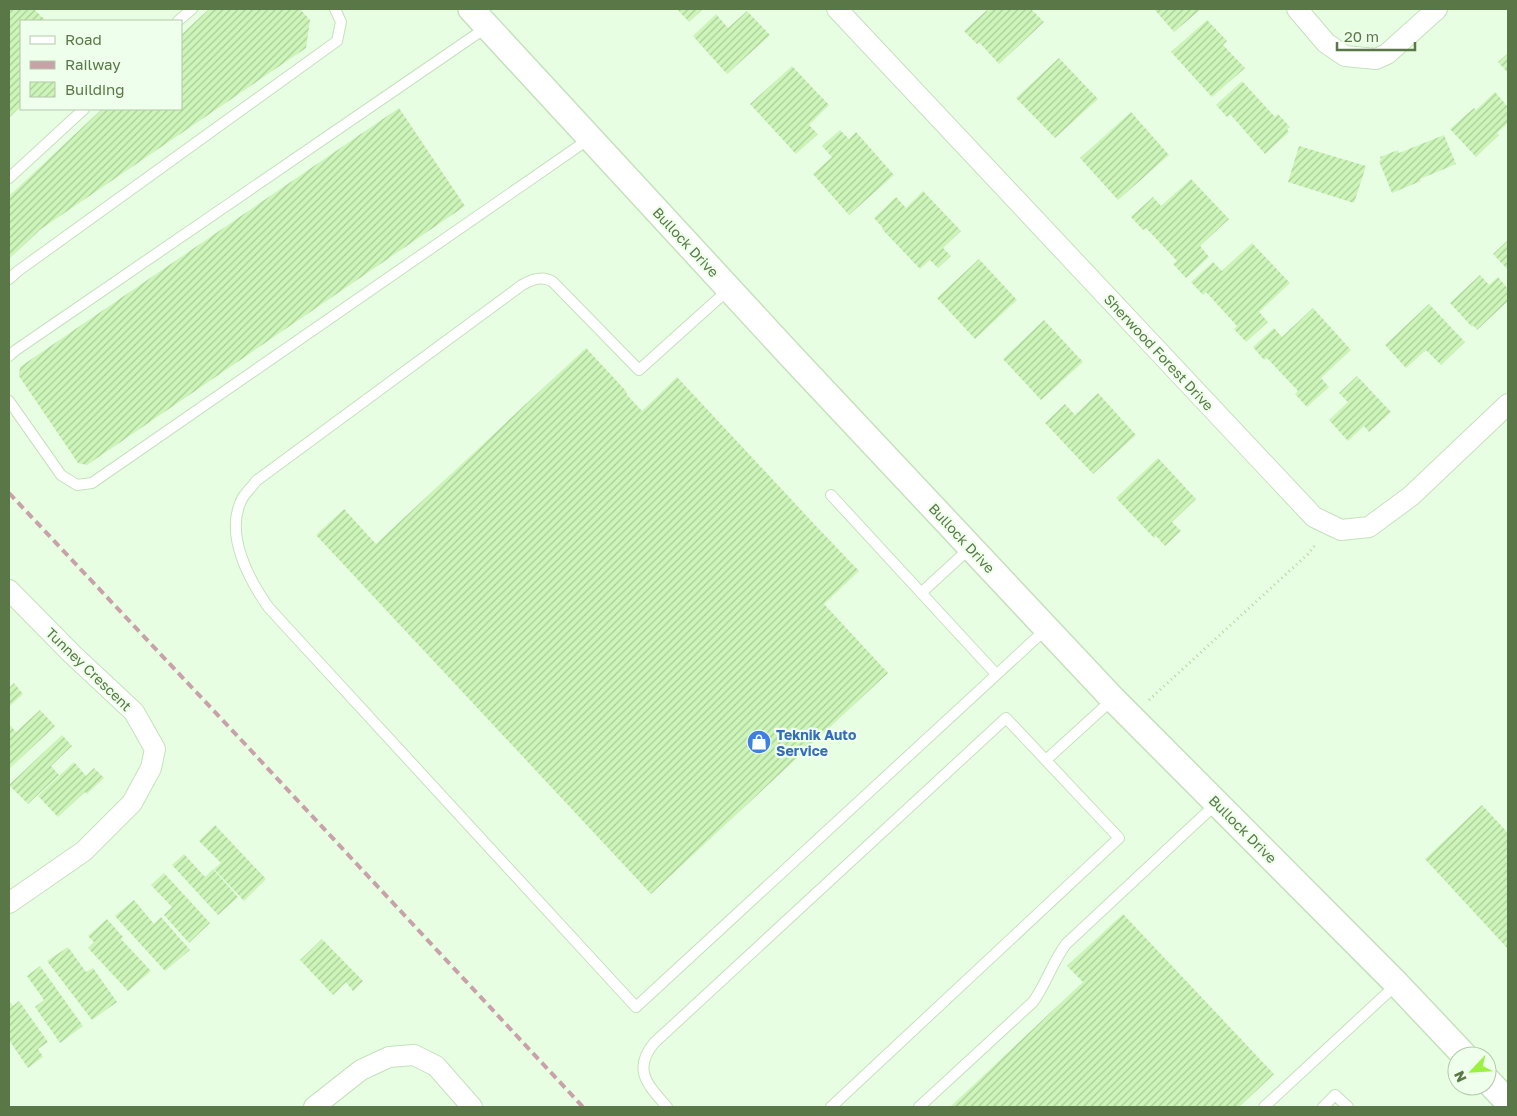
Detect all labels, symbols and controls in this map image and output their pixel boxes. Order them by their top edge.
legend [20,20,182,110]
scale bar [1337,20,1414,52]
text: 20 m [1344,27,1379,45]
text: Road [65,30,102,48]
text: Railway [65,55,121,73]
text: Building [65,80,125,98]
street label: Bullock Drive [649,204,723,280]
street label: Sherwood Forest Drive [1101,290,1217,414]
street label: Bullock Drive [925,500,999,576]
street label: Tunney Crescent [43,624,135,714]
place label: Teknik Auto Service [776,726,856,759]
shop icon: Teknik Auto Service [746,729,772,755]
street label: Bullock Drive [1206,792,1280,866]
north arrow [1447,1046,1497,1096]
text: N [1450,1068,1470,1085]

